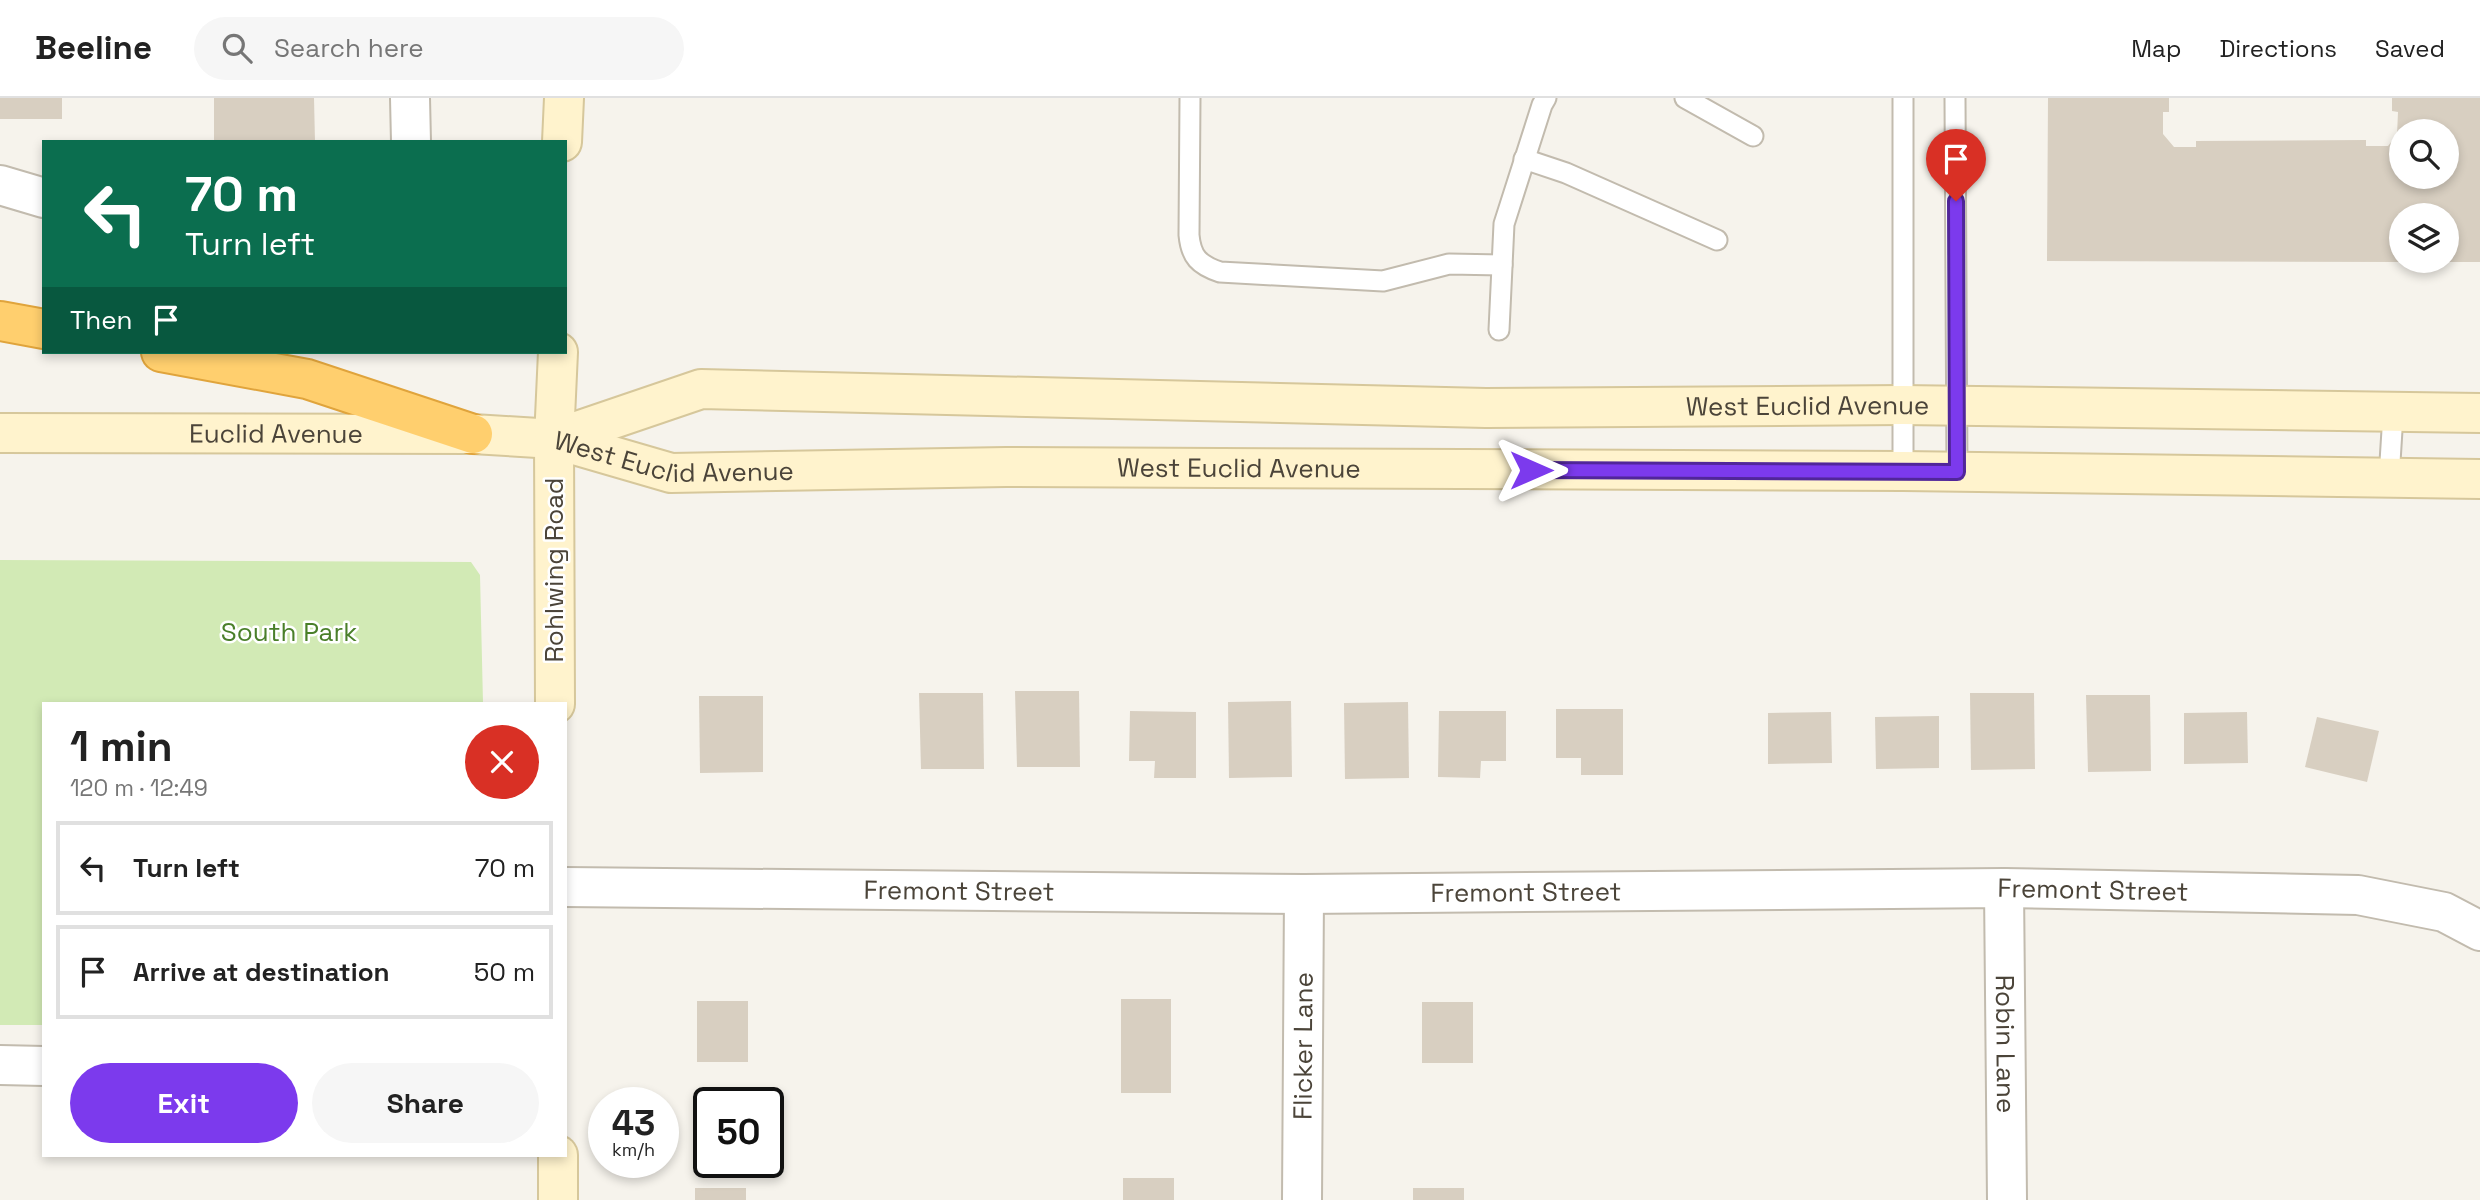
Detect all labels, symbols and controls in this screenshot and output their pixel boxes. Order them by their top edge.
search box [194,17,684,80]
text: Beeline [35,27,152,69]
icon: search [218,29,256,67]
text: Search here [274,31,424,65]
text: Map [2131,33,2181,64]
text: Directions [2219,33,2337,64]
text: Saved [2375,33,2445,64]
map controls [2389,119,2459,273]
button: search [2389,119,2459,189]
pin [1926,129,1986,201]
icon: arrive [1937,140,1975,178]
text: 70 m [185,163,298,225]
icon: left [70,168,161,259]
button: layers [2389,203,2459,273]
text: Turn left [185,224,315,264]
icon: arrive [147,301,185,339]
text: Then [70,303,133,337]
street label: West Euclid Avenue [1686,388,1930,424]
street label: Euclid Avenue [189,416,363,451]
street label: West Euclid Avenue [550,423,794,490]
position arrow [1494,433,1568,507]
street label: West Euclid Avenue [1117,450,1361,486]
street label: Rohlwing Road [537,477,571,663]
park label: South Park [221,615,357,649]
text: 1 min [70,720,173,773]
button: close [465,725,539,799]
text: 120 m · 12:49 [70,773,208,803]
icon: left [74,849,112,887]
text: Turn left [133,851,240,885]
text: 70 m [475,851,535,885]
street label: Fremont Street [1997,871,2189,909]
street label: Fremont Street [863,873,1055,909]
street label: Fremont Street [1430,874,1622,910]
icon: arrive [74,953,112,991]
text: Arrive at destination [133,955,390,989]
text: 50 m [474,955,535,989]
street label: Flicker Lane [1286,972,1320,1120]
street label: Robin Lane [1988,974,2023,1114]
button: Exit [70,1063,298,1143]
button: Share [312,1063,539,1143]
speed limit sign: 50 [693,1087,784,1178]
text: 43 [612,1101,655,1145]
text: km/h [612,1138,655,1161]

